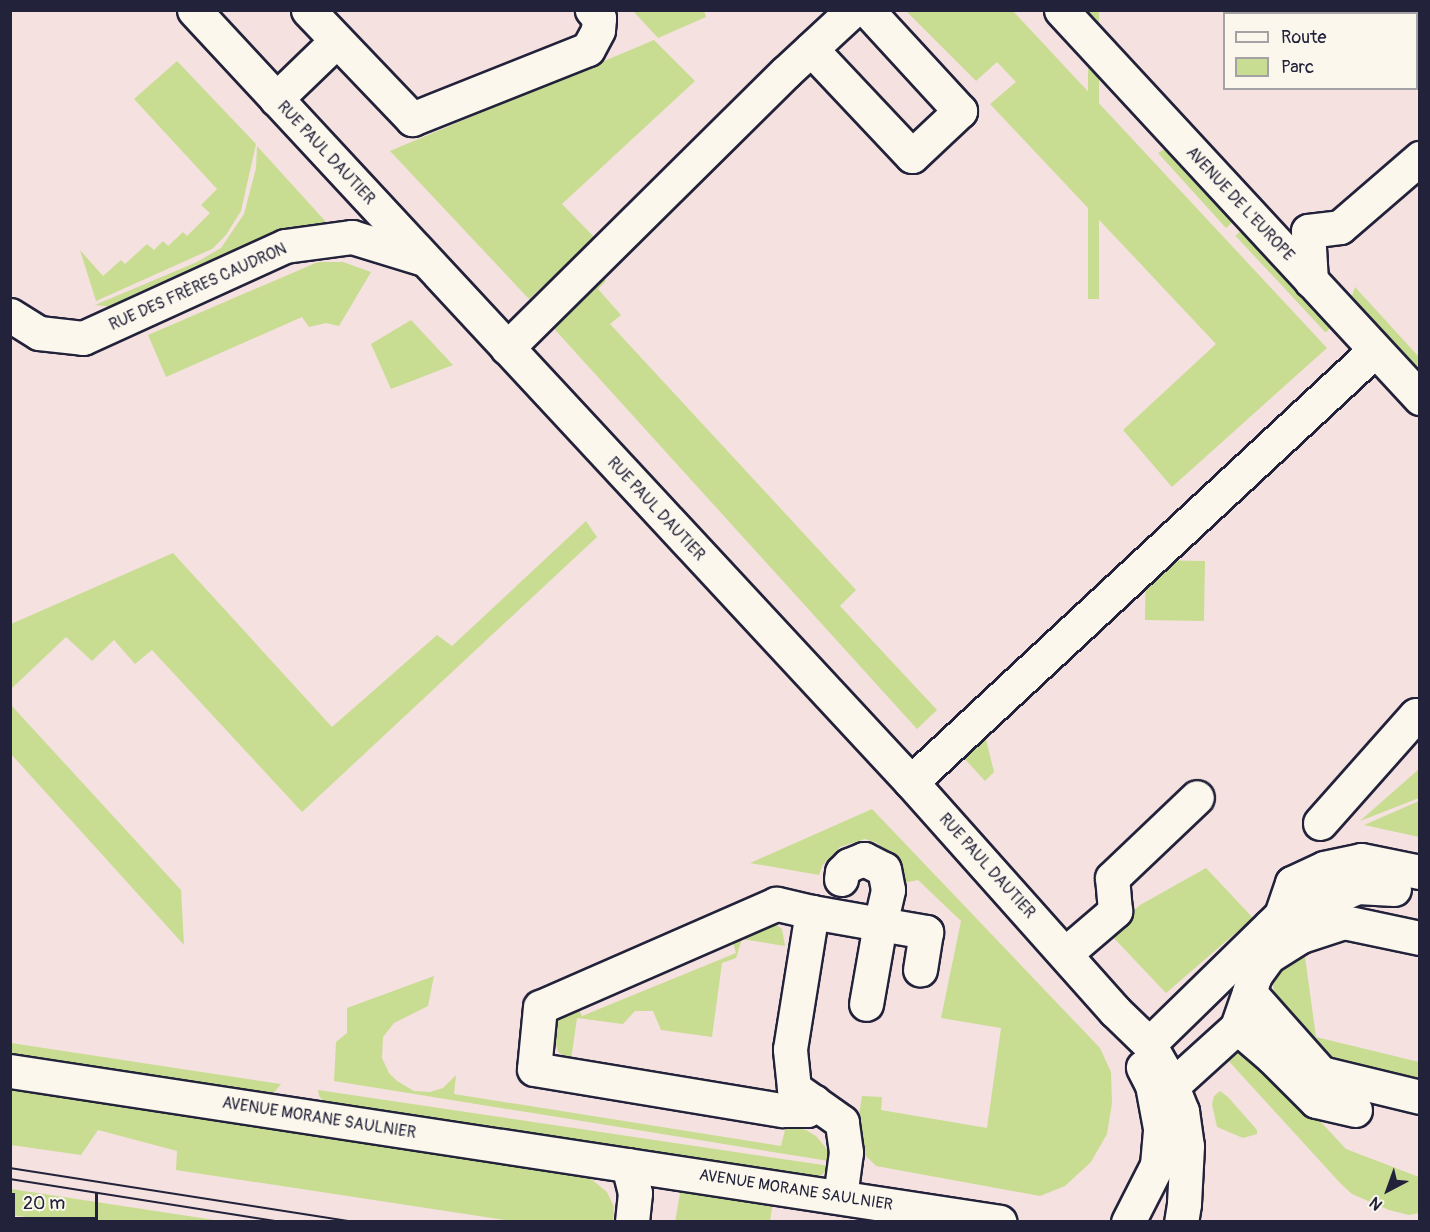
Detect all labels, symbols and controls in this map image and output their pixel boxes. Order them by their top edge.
legend [1223,12,1418,90]
text: Route [1281,26,1326,49]
text: Parc [1281,56,1314,79]
street label: RUE PAUL DAUTIER [273,97,379,209]
street label: AVENUE DE L'EUROPE [1182,143,1298,265]
street label: RUE DES FRÈRES CAUDRON [106,239,290,335]
street label: RUE PAUL DAUTIER [603,453,709,565]
street label: RUE PAUL DAUTIER [935,810,1039,922]
street label: AVENUE MORANE SAULNIER [221,1093,417,1143]
north arrow [1358,1160,1418,1220]
street label: AVENUE MORANE SAULNIER [698,1165,894,1215]
scale bar [15,1181,100,1219]
text: 20 m [23,1192,65,1215]
text: N [1366,1192,1387,1215]

